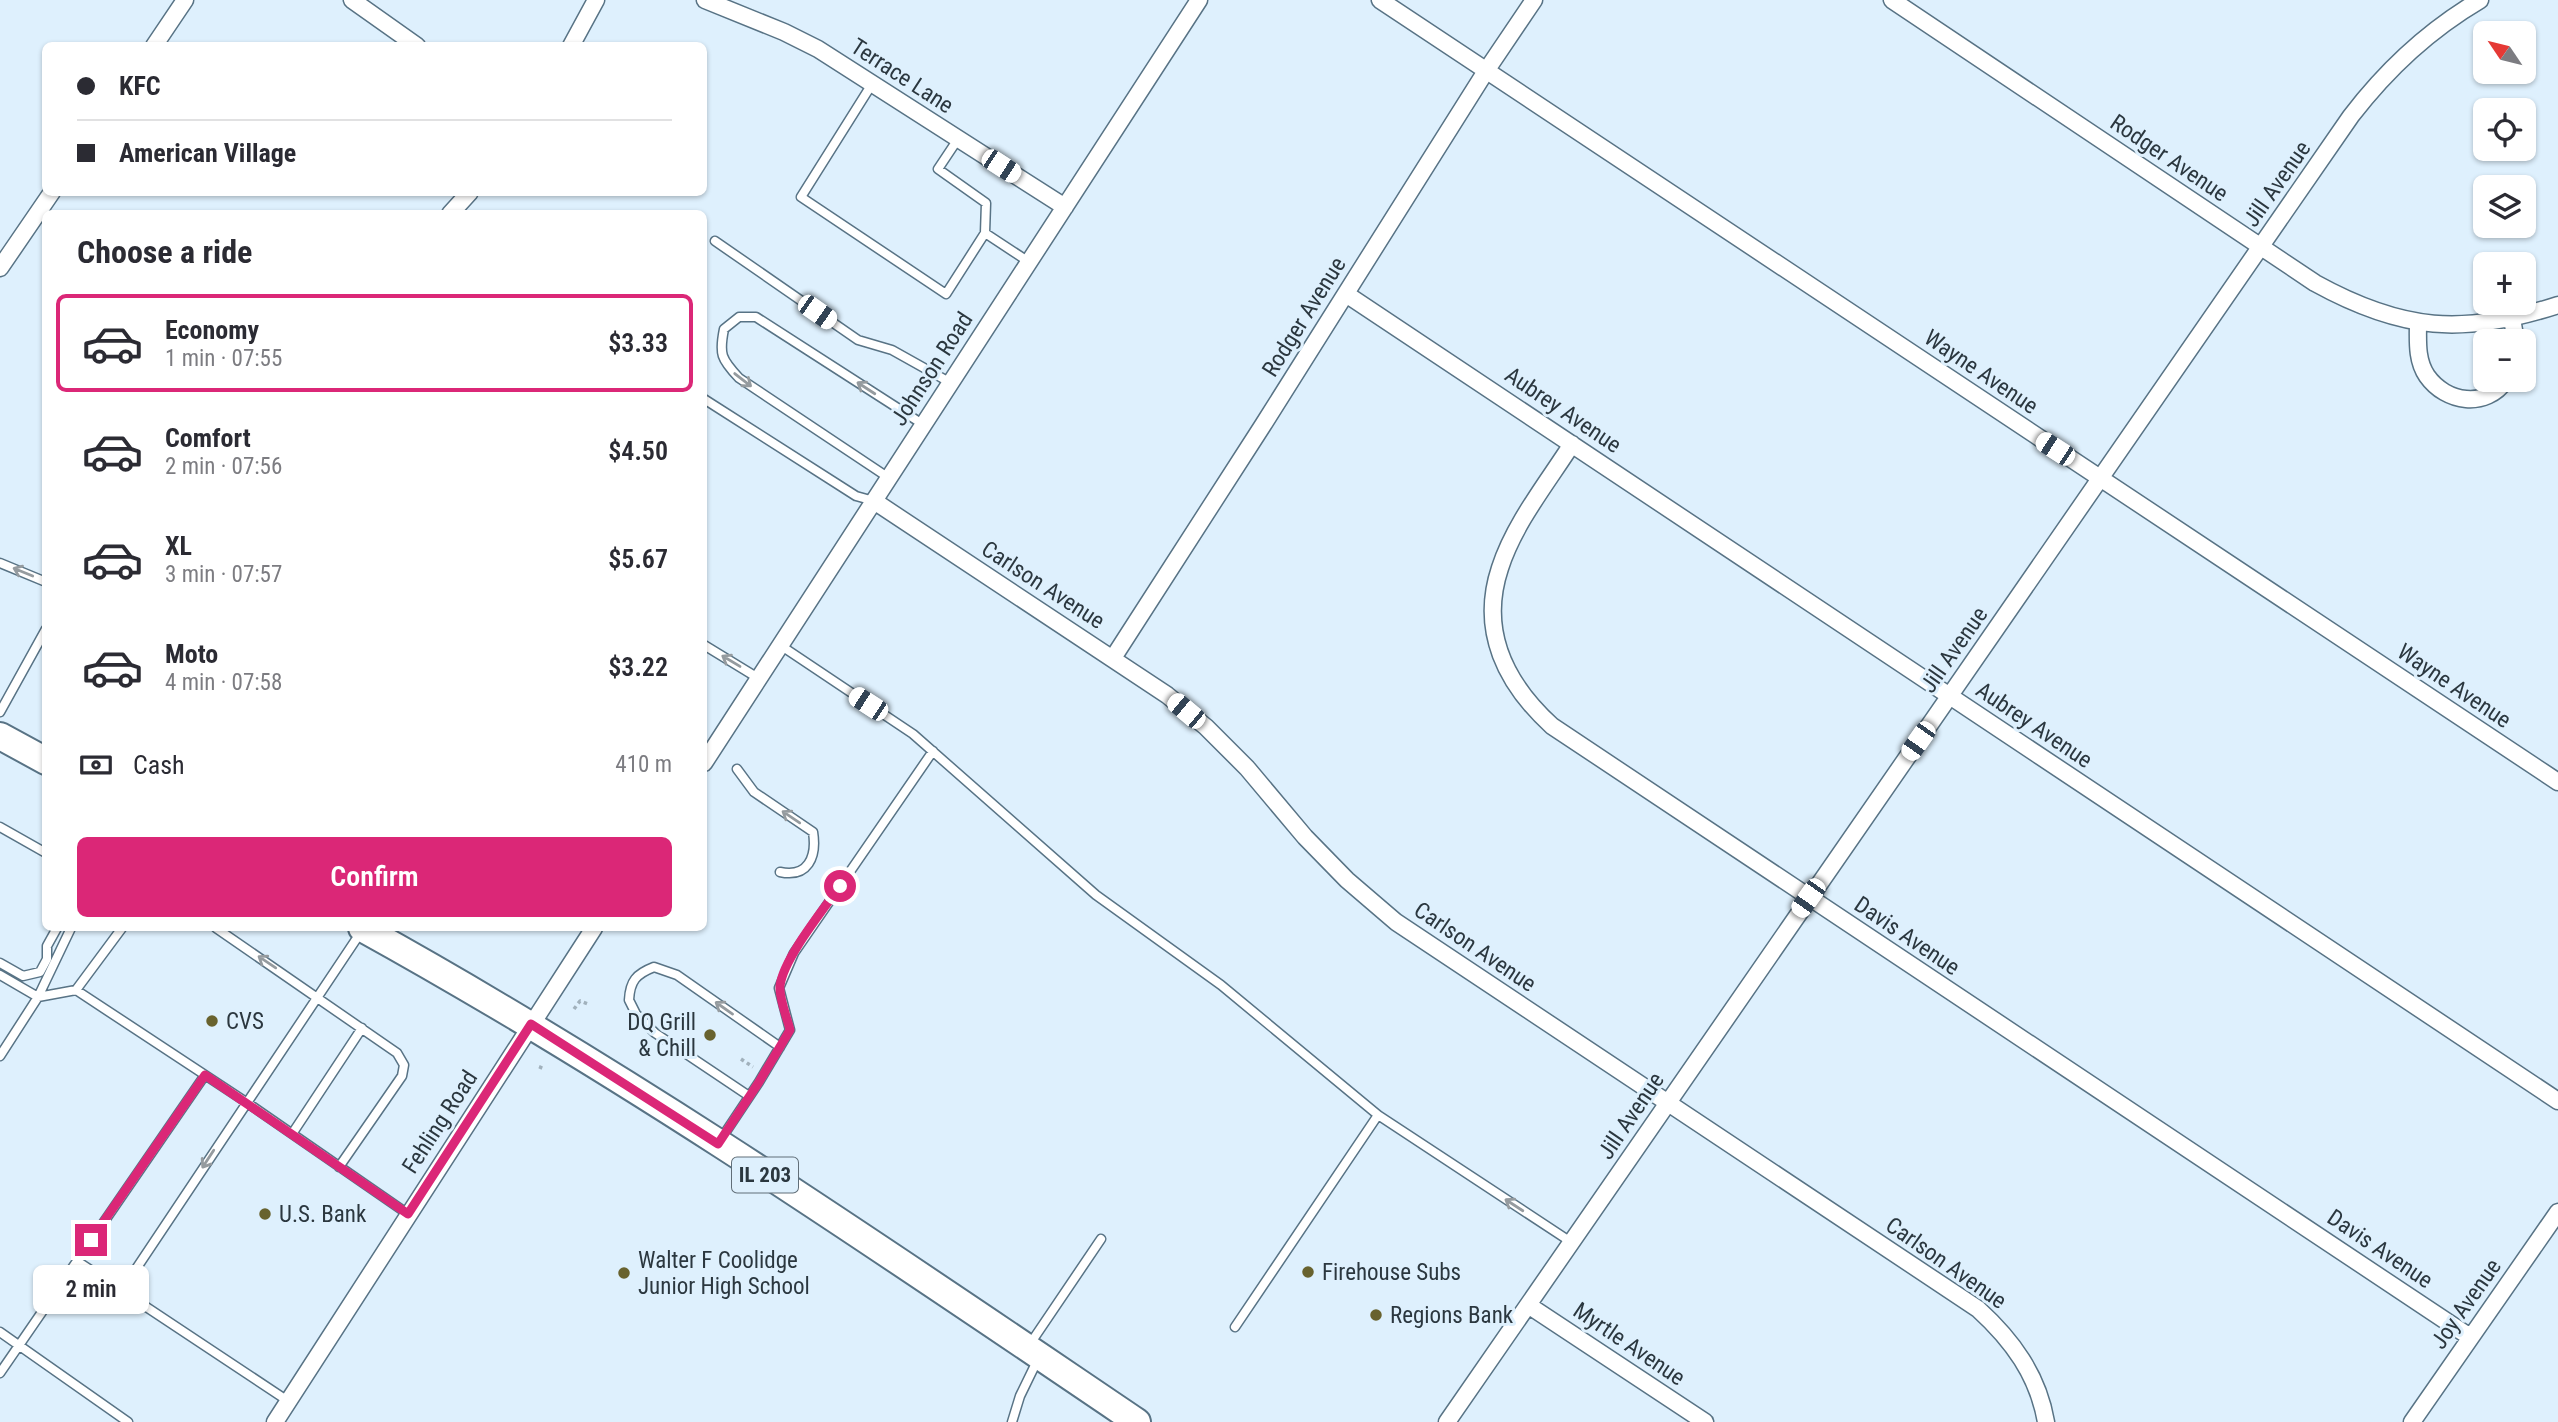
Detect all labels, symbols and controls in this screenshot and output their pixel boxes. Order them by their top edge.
north arrow [2473,21,2536,84]
map controls [2473,21,2536,392]
street label: Terrace Lane [846,33,958,119]
text: KFC [119,71,161,101]
button: locate [2473,98,2536,161]
street label: Rodger Avenue [2105,109,2233,207]
street label: Jill Avenue [2238,136,2316,232]
text: American Village [119,138,296,168]
car [978,146,1025,186]
button: layers [2473,175,2536,238]
text: Choose a ride [77,233,252,271]
street label: Rodger Avenue [1257,252,1351,382]
button: + [2473,252,2536,315]
car [794,291,841,333]
street label: Johnson Road [885,307,979,431]
icon: car [81,312,144,375]
text: Economy [165,315,259,345]
street label: Wayne Avenue [1919,324,2043,420]
text: $3.33 [608,328,668,358]
button: − [2473,329,2536,392]
text: 1 min · 07:55 [165,345,282,372]
street label: Aubrey Avenue [1500,361,1626,459]
one-way arrow [733,373,752,388]
one-way arrow [857,380,876,395]
icon: car [81,420,144,483]
text: Comfort [165,423,251,453]
car [2032,429,2079,469]
text: $4.50 [608,436,668,466]
text: 2 min · 07:56 [165,453,282,480]
icon: car [81,528,144,591]
text: XL [165,531,192,561]
street label: Carlson Avenue [977,535,1109,635]
text: $5.67 [608,544,668,574]
text: 3 min · 07:57 [165,561,282,588]
one-way arrow [13,565,34,578]
street label: Jill Avenue [1915,602,1993,698]
icon: car [81,636,144,699]
street label: Wayne Avenue [2392,638,2516,734]
text: Moto [165,639,218,669]
text: $3.22 [608,652,668,682]
one-way arrow [722,654,741,669]
text: 4 min · 07:58 [165,669,282,696]
street label: Aubrey Avenue [1971,676,2097,774]
car [845,684,892,724]
car [1164,689,1209,733]
car [1898,718,1939,764]
icon: cash [77,746,115,784]
text: Cash [133,750,185,780]
text: 410 m [615,751,672,778]
one-way arrow [782,810,802,824]
button: Confirm [77,837,672,917]
route start [824,870,856,902]
car [1788,875,1829,921]
street label: Davis Avenue [1849,891,1965,981]
street label: Carlson Avenue [1409,896,1541,998]
one-way arrow [257,955,277,969]
one-way arrow [715,1001,734,1015]
place label: CVS [226,1008,264,1035]
place label: DQ Grill & Chill [627,1009,696,1062]
marker: CVS [204,1013,220,1029]
marker: DQ Grill & Chill [702,1027,718,1043]
street label: Fehling Road [397,1065,483,1179]
street label: Jill Avenue [1592,1068,1670,1164]
one-way arrow [201,1149,215,1168]
road number: IL 203 [732,1158,798,1192]
one-way arrow [1505,1197,1524,1212]
place label: U.S. Bank [279,1201,367,1228]
street label: Davis Avenue [2322,1204,2438,1294]
marker: U.S. Bank [257,1206,273,1222]
street label: Carlson Avenue [1881,1211,2011,1315]
route end [75,1224,107,1256]
place label: Walter F Coolidge Junior High School [638,1247,810,1300]
street label: Joy Avenue [2425,1254,2507,1354]
place label: Firehouse Subs [1322,1259,1461,1286]
callout: 2 min [33,1264,149,1314]
marker: Firehouse Subs [1300,1264,1316,1280]
marker: Walter F Coolidge Junior High School [616,1265,632,1281]
text: 2 min [66,1276,116,1303]
street label: Myrtle Avenue [1568,1297,1690,1391]
place label: Regions Bank [1390,1302,1514,1329]
marker: Regions Bank [1368,1307,1384,1323]

